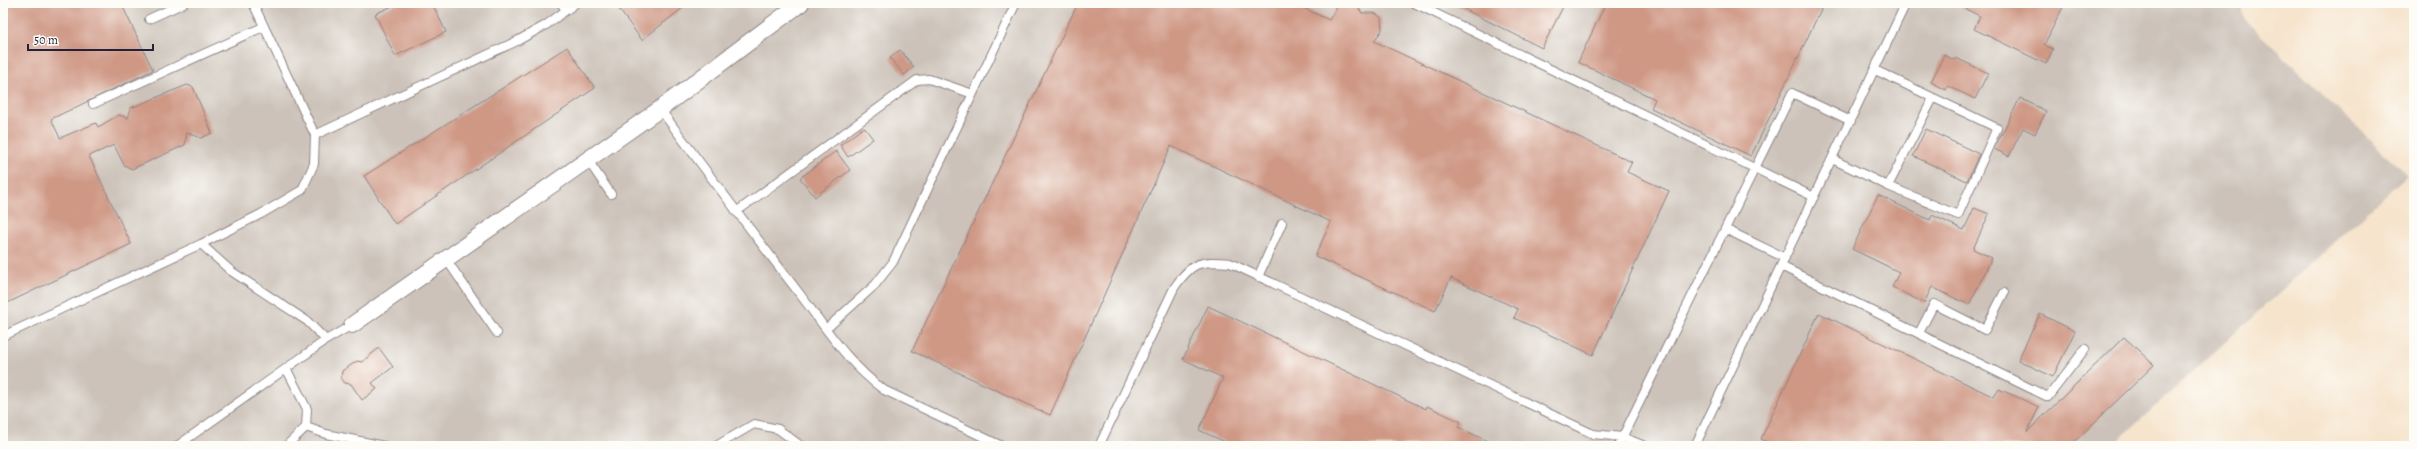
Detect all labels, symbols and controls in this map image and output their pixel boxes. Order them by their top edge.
scale bar [28,26,153,52]
text: 50 m [34,32,58,48]

